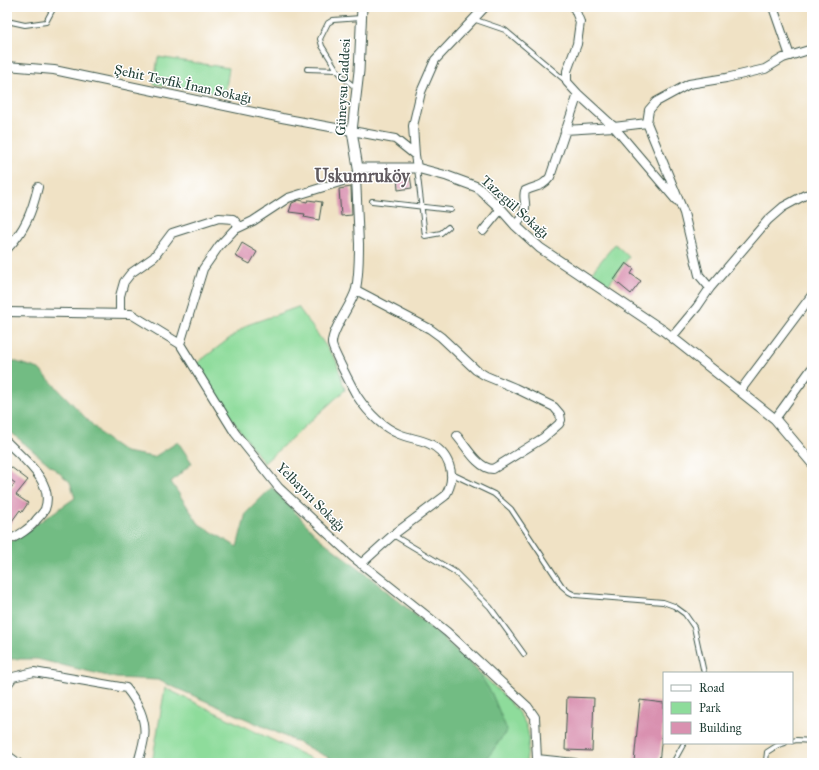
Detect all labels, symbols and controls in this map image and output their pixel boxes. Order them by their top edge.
street label: Güneysu Caddesi [332,38,354,136]
street label: Şehit Tevfik İnan Sokağı [113,60,254,107]
district label: Uskumruköy [314,165,411,188]
street label: Tazegül Sokağı [477,172,553,242]
street label: Yelbayırı Sokağı [273,459,349,535]
legend [663,672,793,744]
text: Road [699,681,725,695]
text: Park [699,701,721,715]
text: Building [699,721,742,736]

